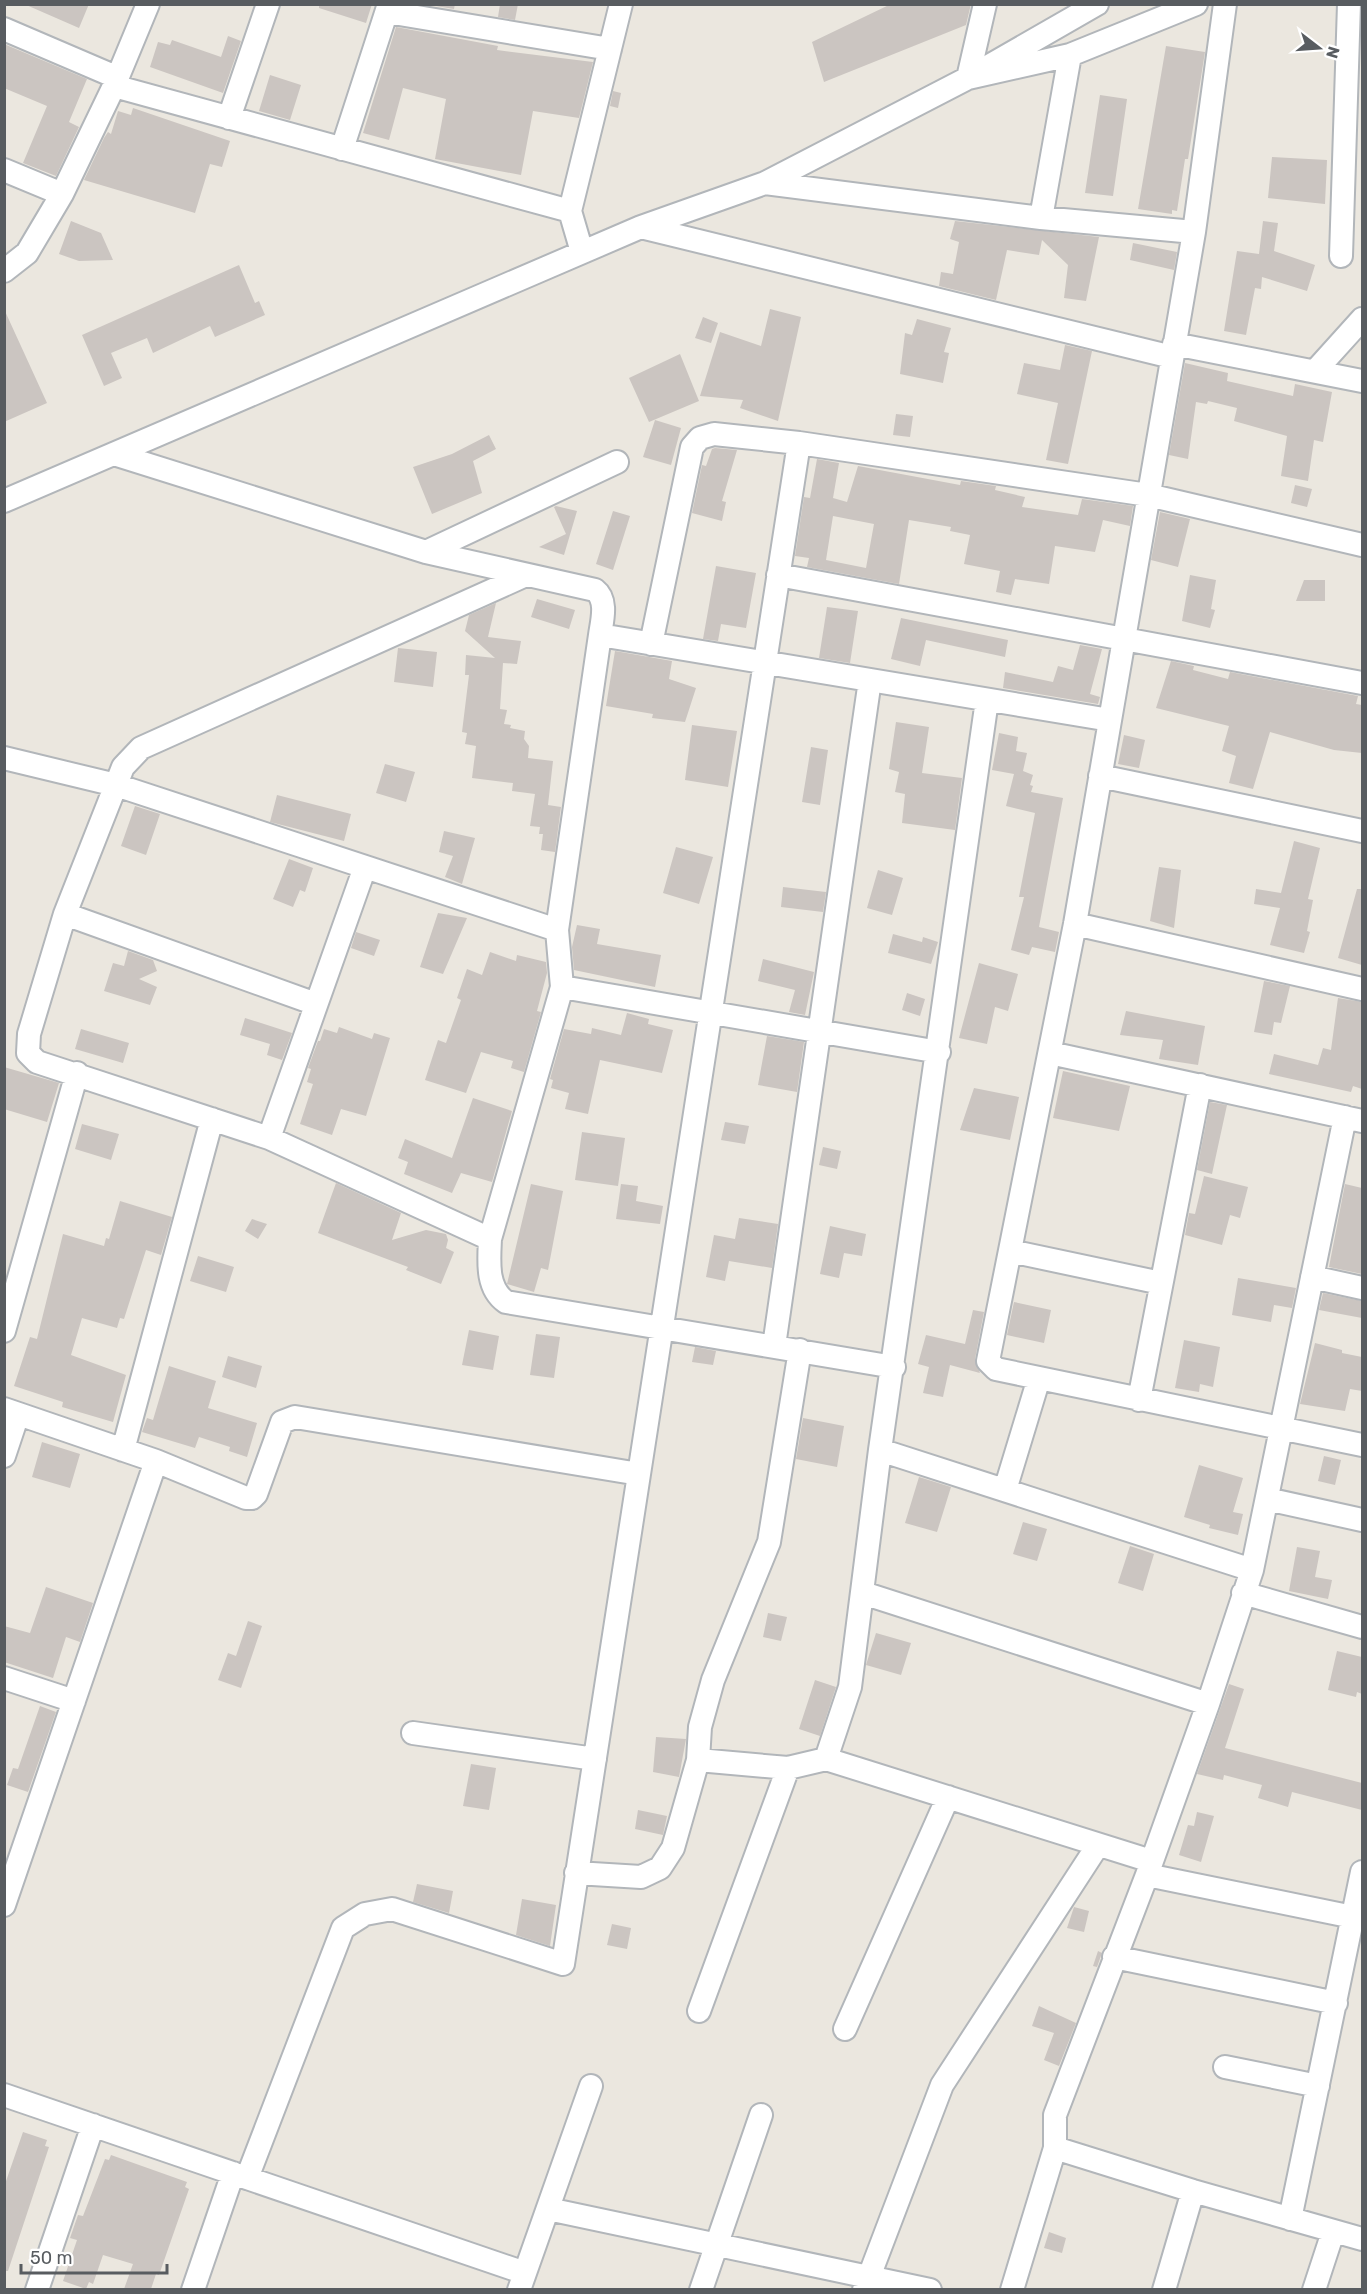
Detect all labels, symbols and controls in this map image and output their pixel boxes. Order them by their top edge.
north arrow [1289,18,1349,78]
text: N [1322,44,1344,61]
scale bar [21,2237,166,2275]
text: 50 m [30,2247,73,2269]

